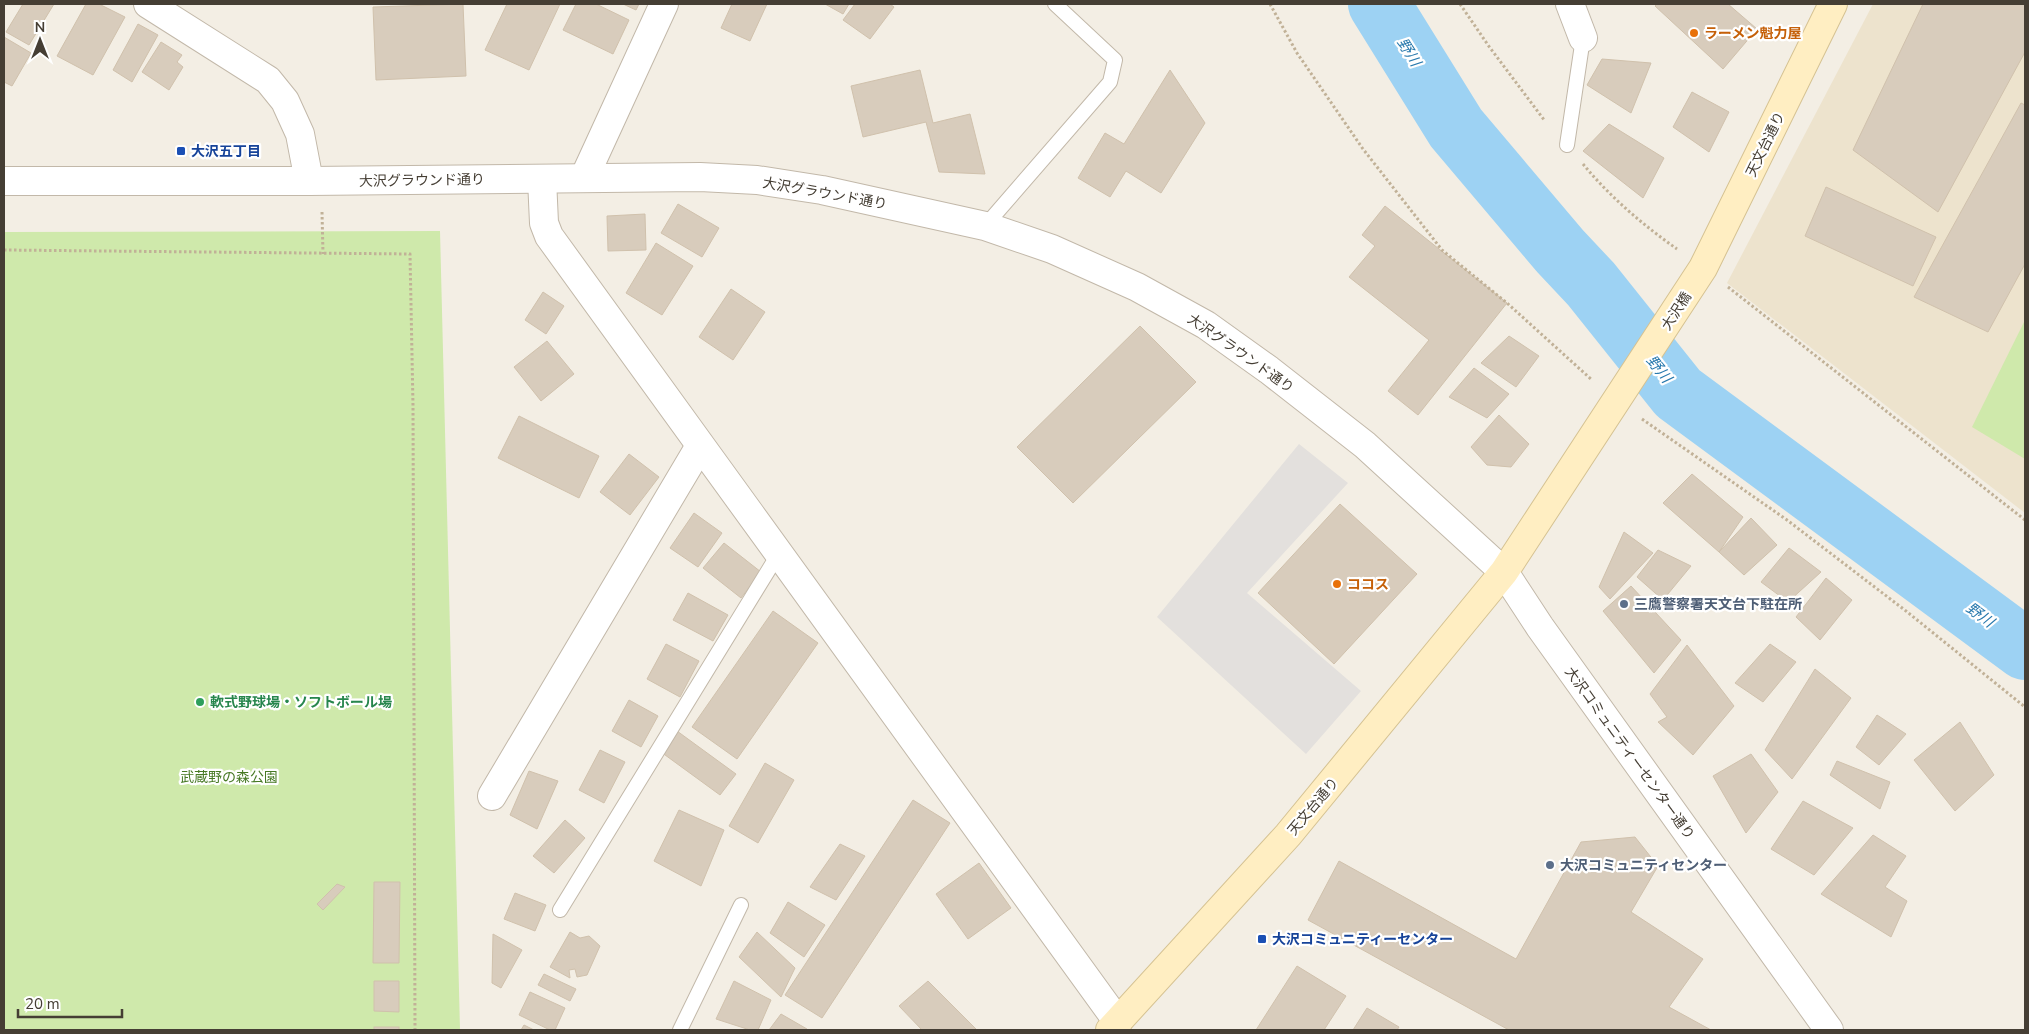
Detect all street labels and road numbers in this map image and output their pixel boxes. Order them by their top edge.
street label: 天文台通り [1742,109,1789,180]
street label: 大沢グラウンド通り [359,170,485,191]
street label: 大沢グラウンド通り [761,173,889,214]
street label: 大沢橋 [1657,288,1696,334]
street label: 大沢グラウンド通り [1184,309,1298,397]
street label: 大沢コミュニティーセンター通り [1560,663,1699,843]
street label: 天文台通り [1284,773,1343,839]

